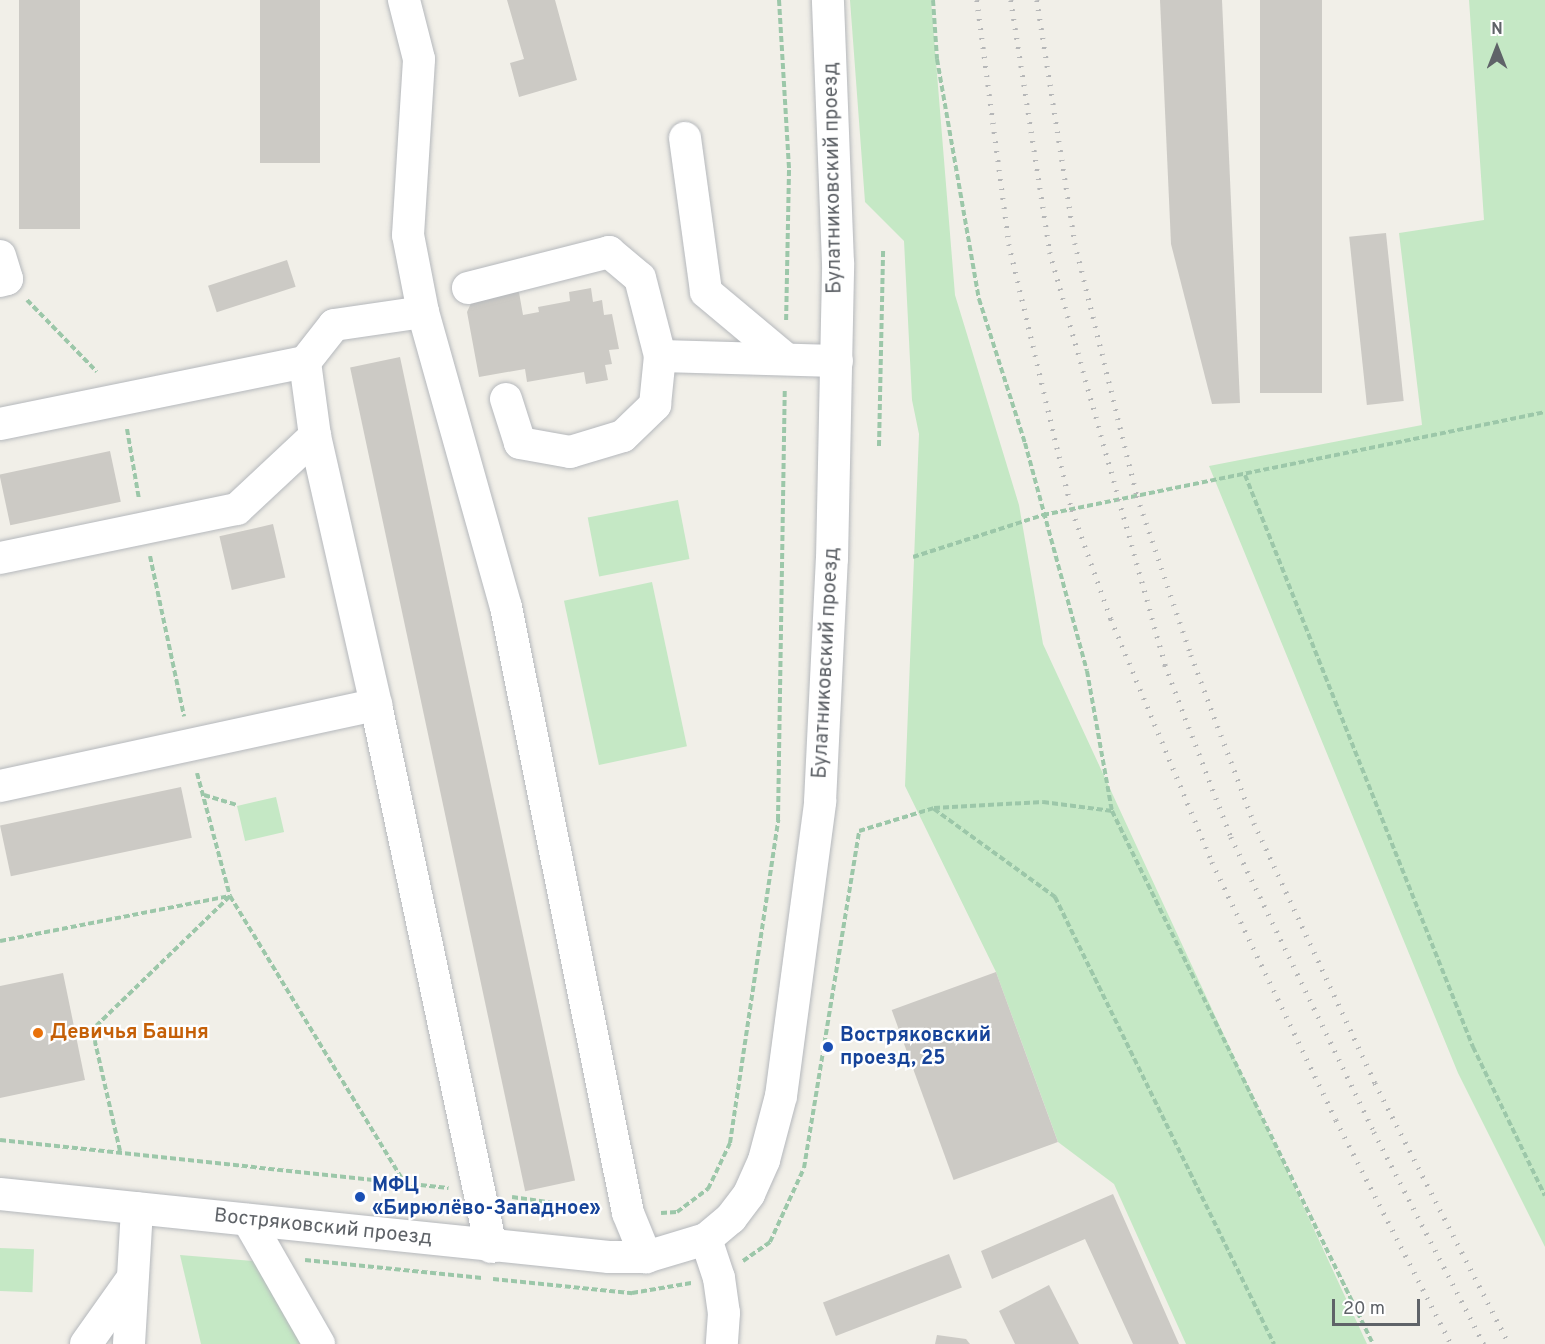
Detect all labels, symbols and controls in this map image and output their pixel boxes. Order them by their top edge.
north arrow [1467,18,1527,78]
text: N [1491,20,1503,40]
street label: Булатниковский проезд [820,62,848,294]
street label: Булатниковский проезд [809,547,845,779]
place label: Девичья Башня [50,1021,209,1045]
place label: Востряковский проезд, 25 [840,1024,991,1071]
marker: Девичья Башня [31,1026,45,1040]
marker: Востряковский проезд, 25 [821,1040,835,1054]
place label: МФЦ «Бирюлёво-Западное» [372,1174,601,1221]
marker: МФЦ «Бирюлёво-Западное» [353,1190,367,1204]
street label: Востряковский проезд [213,1205,433,1251]
scale bar [1335,1287,1424,1325]
text: 20 m [1343,1298,1385,1321]

